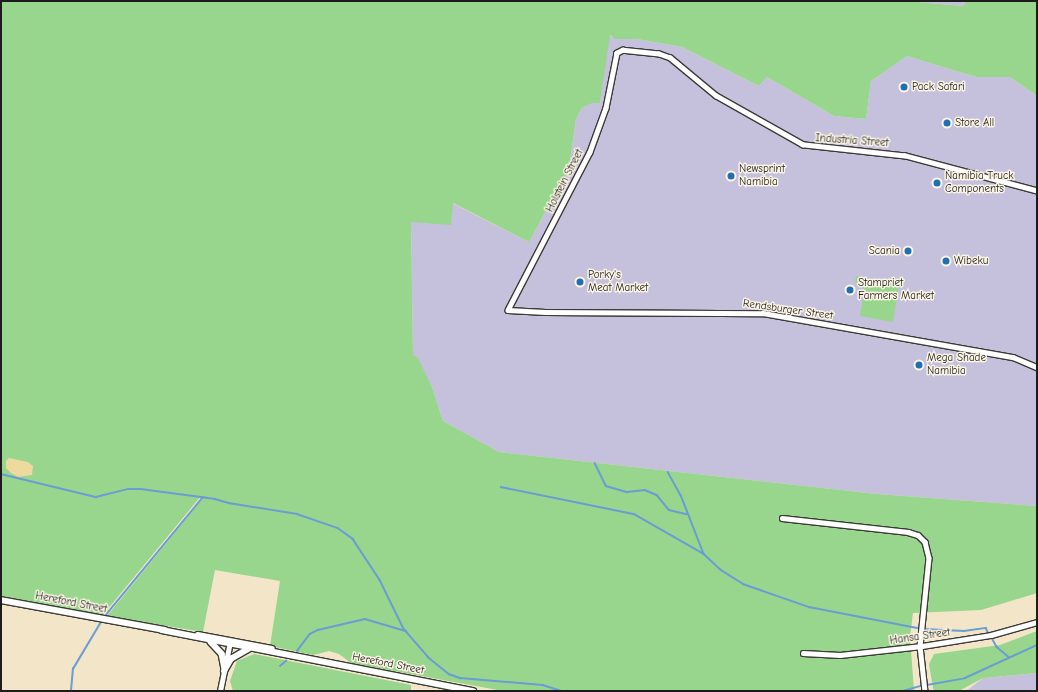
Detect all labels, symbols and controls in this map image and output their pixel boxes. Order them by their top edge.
place label: Pack Safari [912,80,965,94]
marker: Pack Safari [899,82,909,92]
place label: Store All [955,116,994,130]
marker: Store All [942,118,952,128]
street label: Industria Street [815,132,889,150]
street label: Holstein Street [543,147,587,215]
place label: Newsprint Namibia [739,163,785,189]
place label: Namibia Truck Components [945,170,1014,196]
marker: Newsprint Namibia [726,171,736,181]
marker: Namibia Truck Components [932,178,942,188]
place label: Scania [869,244,900,258]
marker: Scania [903,246,913,256]
place label: Wibeku [954,254,988,268]
marker: Wibeku [941,256,951,266]
place label: Porky's Meat Market [588,269,648,295]
marker: Porky's Meat Market [575,277,585,287]
place label: Stampriet Farmers Market [858,277,934,303]
marker: Stampriet Farmers Market [845,285,855,295]
street label: Rendsburger Street [742,297,834,323]
place label: Mega Shade Namibia [927,352,986,378]
marker: Mega Shade Namibia [914,360,924,370]
street label: Hereford Street [34,590,108,616]
street label: Hansa Street [889,626,951,648]
street label: Hereford Street [351,651,425,677]

